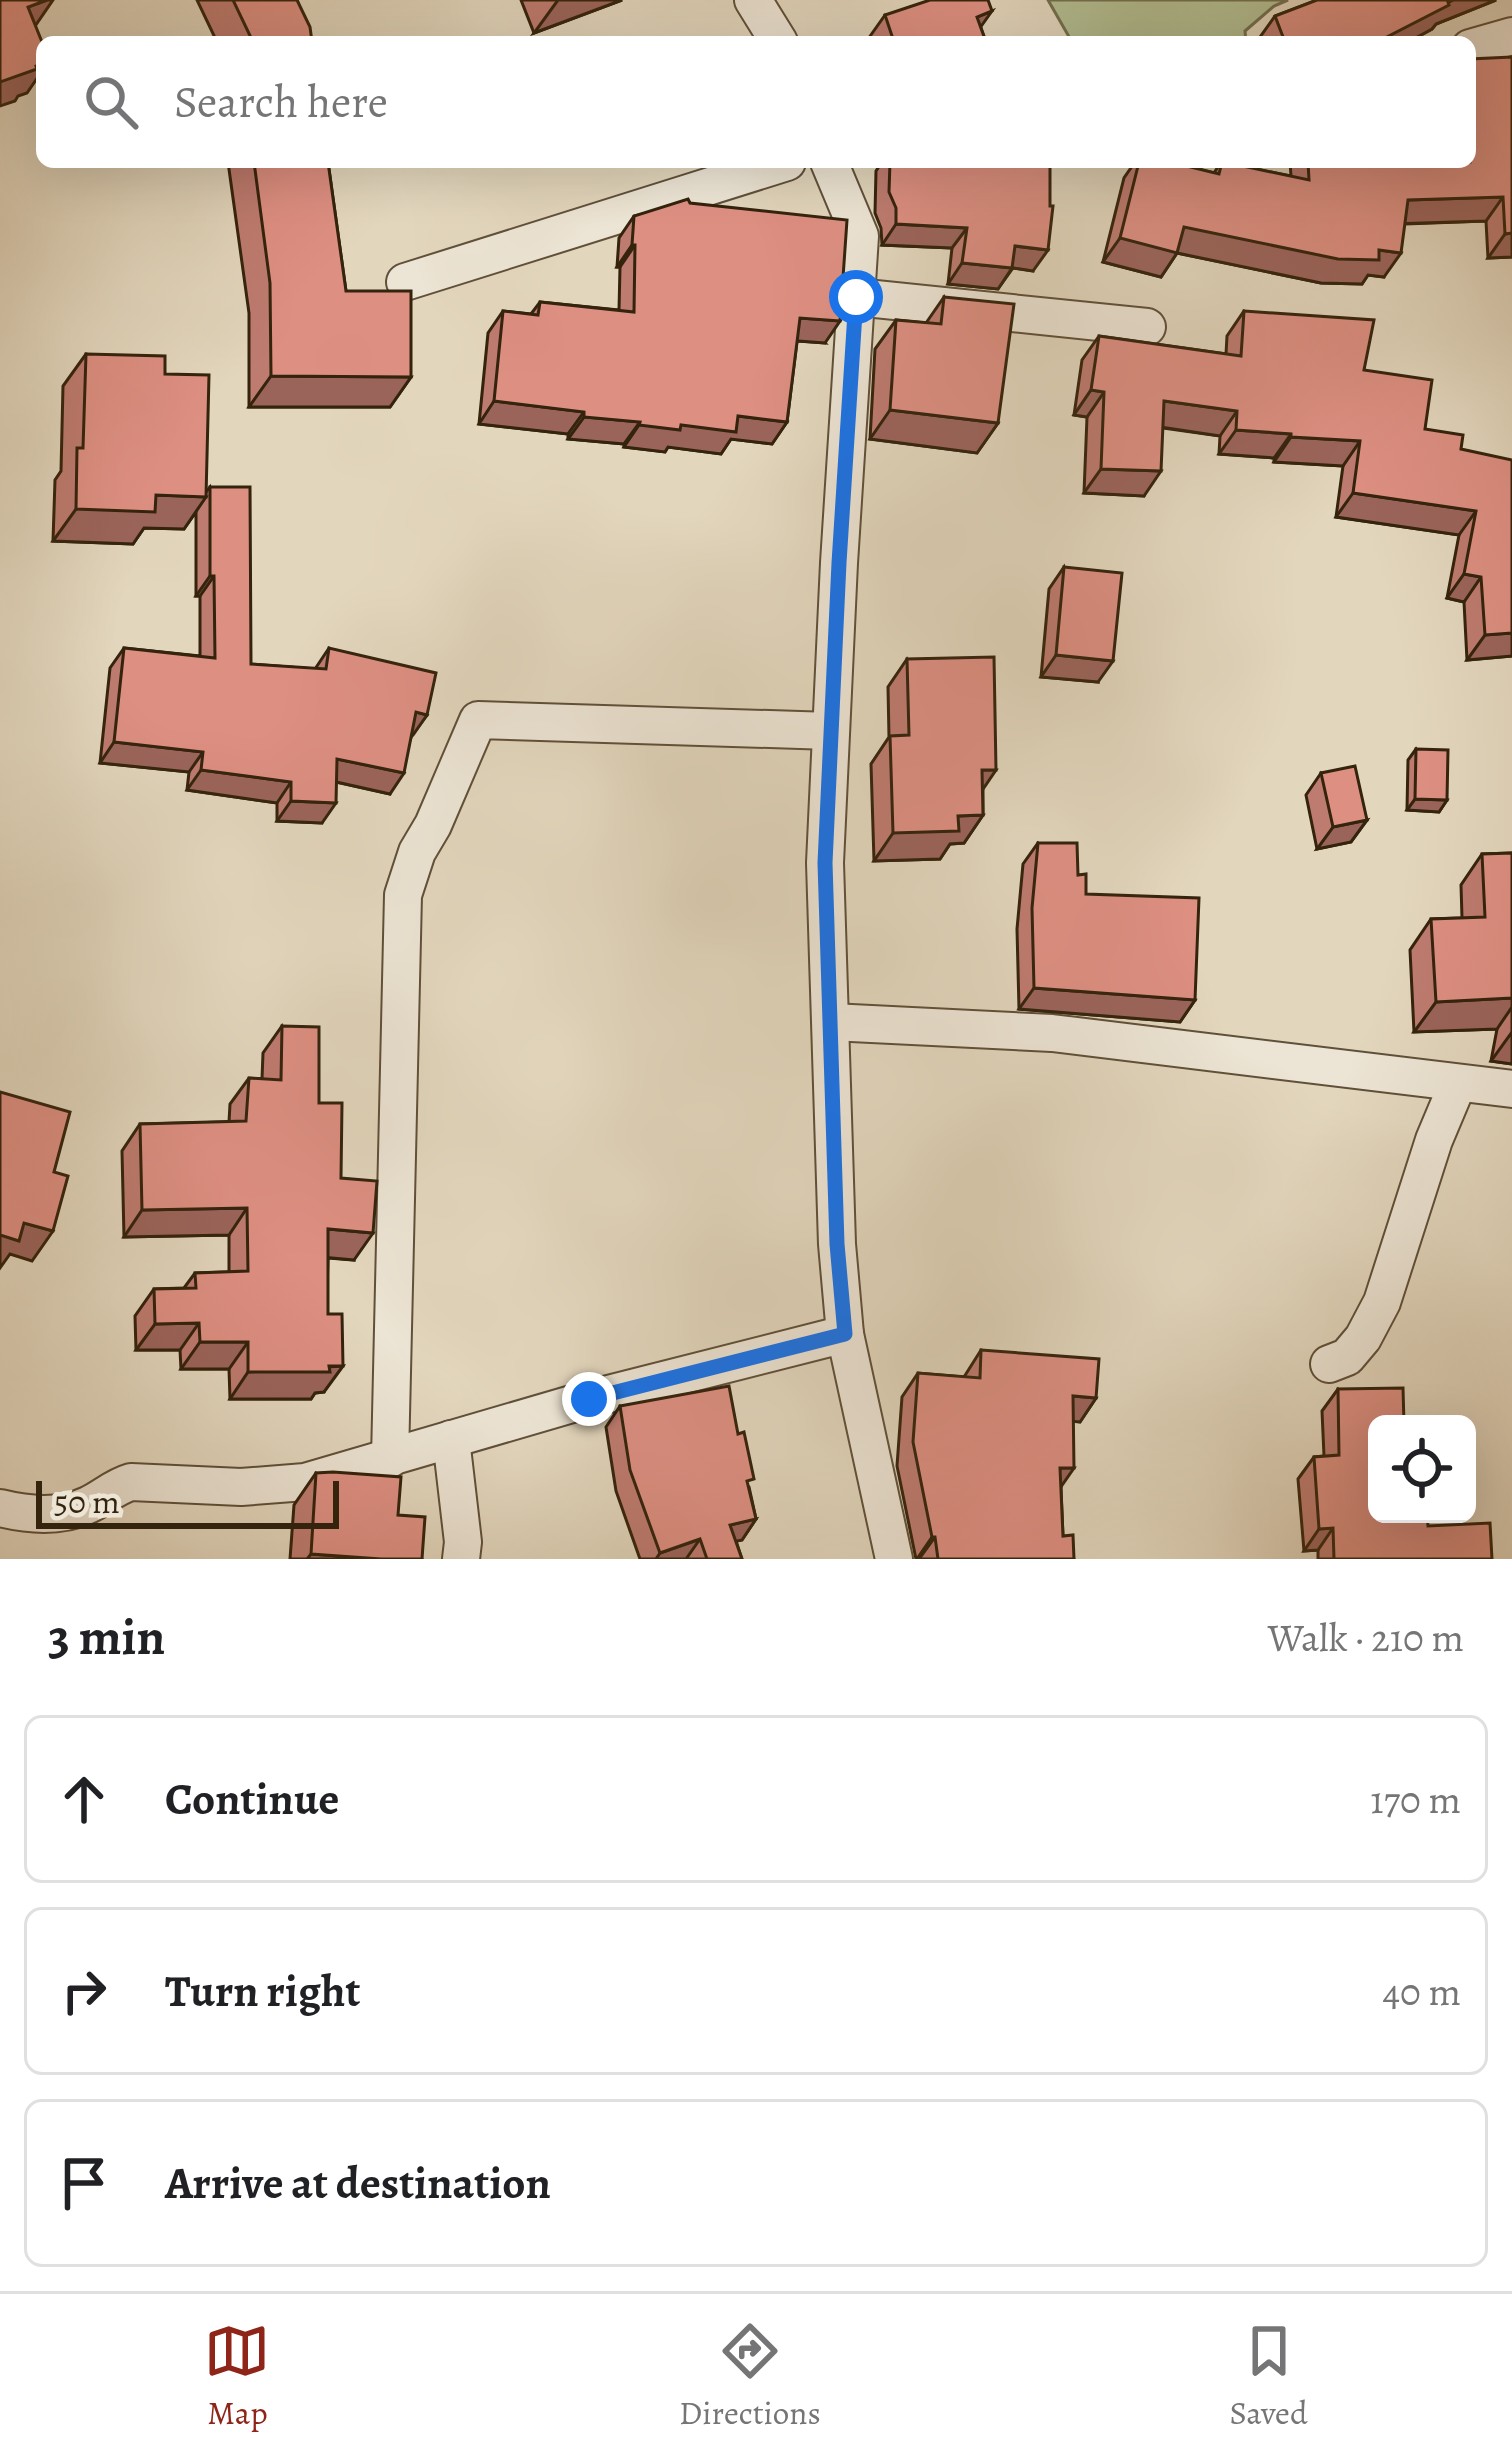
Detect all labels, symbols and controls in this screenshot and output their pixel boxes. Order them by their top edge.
search box [36,36,1476,168]
icon: search [78,69,144,135]
text: Search here [174,71,388,133]
route start [829,270,883,324]
route end [562,1372,616,1426]
map controls [1368,1415,1476,1523]
button: locate [1368,1415,1476,1523]
scale bar [36,1475,339,1528]
text: 50 m [54,1479,120,1524]
text: 3 min [48,1602,165,1672]
text: Walk · 210 m [1268,1611,1464,1664]
icon: ahead [51,1766,117,1832]
text: Continue [165,1768,339,1830]
text: 170 m [1370,1773,1461,1826]
icon: right [51,1958,117,2024]
text: Turn right [165,1960,360,2022]
text: 40 m [1382,1965,1461,2018]
icon: arrive [51,2150,117,2216]
text: Arrive at destination [165,2152,551,2214]
tab: Map [204,2318,270,2435]
tab: Directions [679,2318,821,2435]
tab: Saved [1229,2318,1308,2435]

